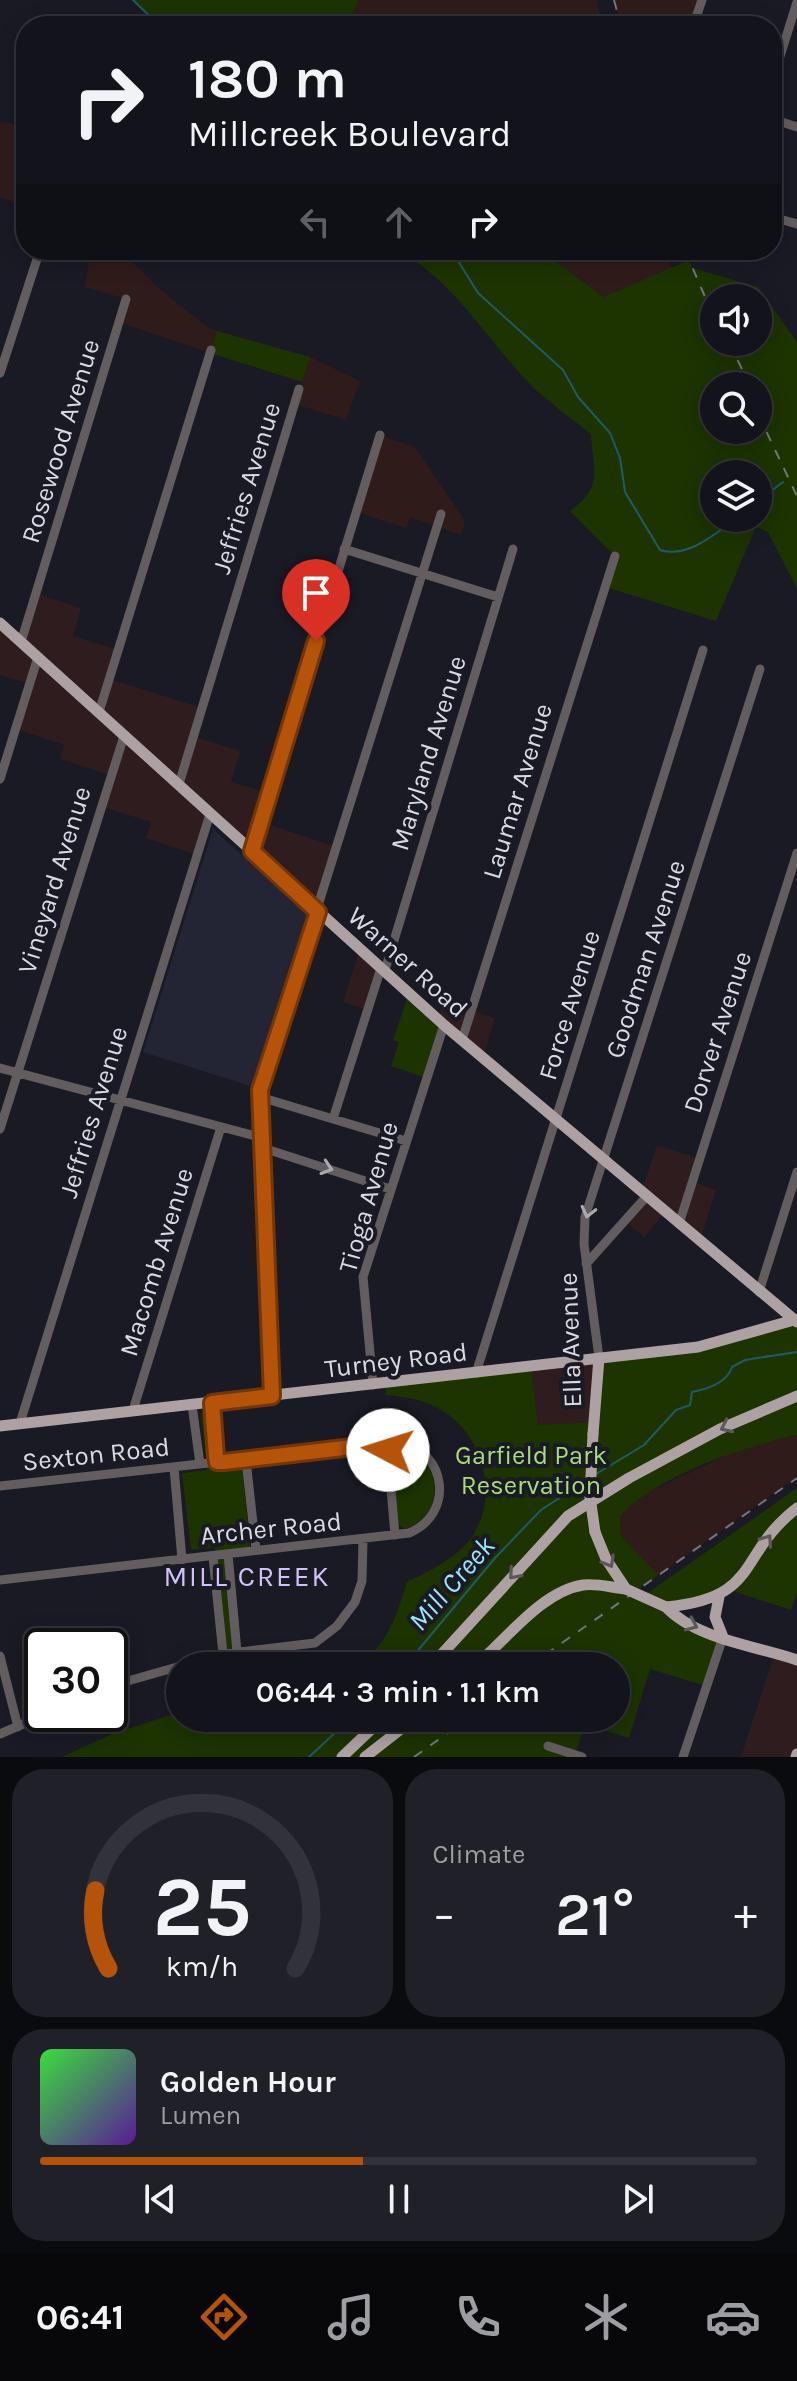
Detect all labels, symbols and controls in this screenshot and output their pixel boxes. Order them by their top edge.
text: 180 m [188,46,347,111]
icon: right [56,48,160,152]
text: Millcreek Boulevard [188,113,511,155]
icon: left [293,200,337,244]
icon: ahead [377,200,421,244]
icon: right [461,200,505,244]
map controls [700,284,772,532]
button: sound [700,284,772,356]
street label: Rosewood Avenue [15,335,106,547]
button: search [700,372,772,444]
street label: Jeffries Avenue [206,399,287,578]
button: layers [700,460,772,532]
pin [282,559,350,641]
icon: arrive [294,571,338,615]
street label: Maryland Avenue [384,652,473,854]
street label: Laumar Avenue [476,700,559,883]
street label: Vineyard Avenue [11,783,98,978]
street label: Goodman Avenue [599,856,692,1062]
street label: Warner Road [341,900,474,1024]
street label: Force Avenue [532,926,607,1084]
street label: Dorver Avenue [677,947,758,1117]
street label: Jeffries Avenue [53,1023,134,1202]
street label: Tioga Avenue [332,1118,405,1276]
one-way arrow [319,1159,333,1175]
street label: Macomb Avenue [113,1164,200,1360]
one-way arrow [581,1204,598,1218]
street label: Ella Avenue [553,1272,588,1408]
street label: Turney Road [323,1336,469,1385]
position arrow [346,1408,430,1492]
one-way arrow [719,1418,734,1434]
street label: Sexton Road [21,1431,171,1478]
park label: Garfield Park Reservation [455,1440,607,1501]
street label: Archer Road [199,1506,343,1551]
water label: Mill Creek [401,1529,502,1637]
one-way arrow [757,1535,772,1549]
one-way arrow [599,1553,615,1568]
district label: MILL CREEK [163,1560,331,1593]
one-way arrow [510,1564,524,1579]
one-way arrow [684,1615,699,1631]
speed limit sign: 30 [24,1628,128,1732]
text: 06:44 · 3 min · 1.1 km [256,1674,540,1710]
text: Climate [433,1839,525,1870]
text: 25 [153,1859,252,1956]
text: 21° [555,1880,634,1950]
text: − [433,1889,456,1940]
text: + [734,1889,757,1940]
text: km/h [166,1950,238,1983]
text: Golden Hour [160,2064,336,2100]
text: Lumen [160,2100,241,2131]
icon: previous [138,2177,182,2221]
icon: pause [377,2177,421,2221]
icon: next [616,2177,660,2221]
icon: directions [196,2289,252,2345]
icon: music [323,2289,379,2345]
icon: phone [450,2289,506,2345]
icon: climate [578,2289,634,2345]
icon: car [705,2289,761,2345]
text: 06:41 [36,2296,124,2338]

